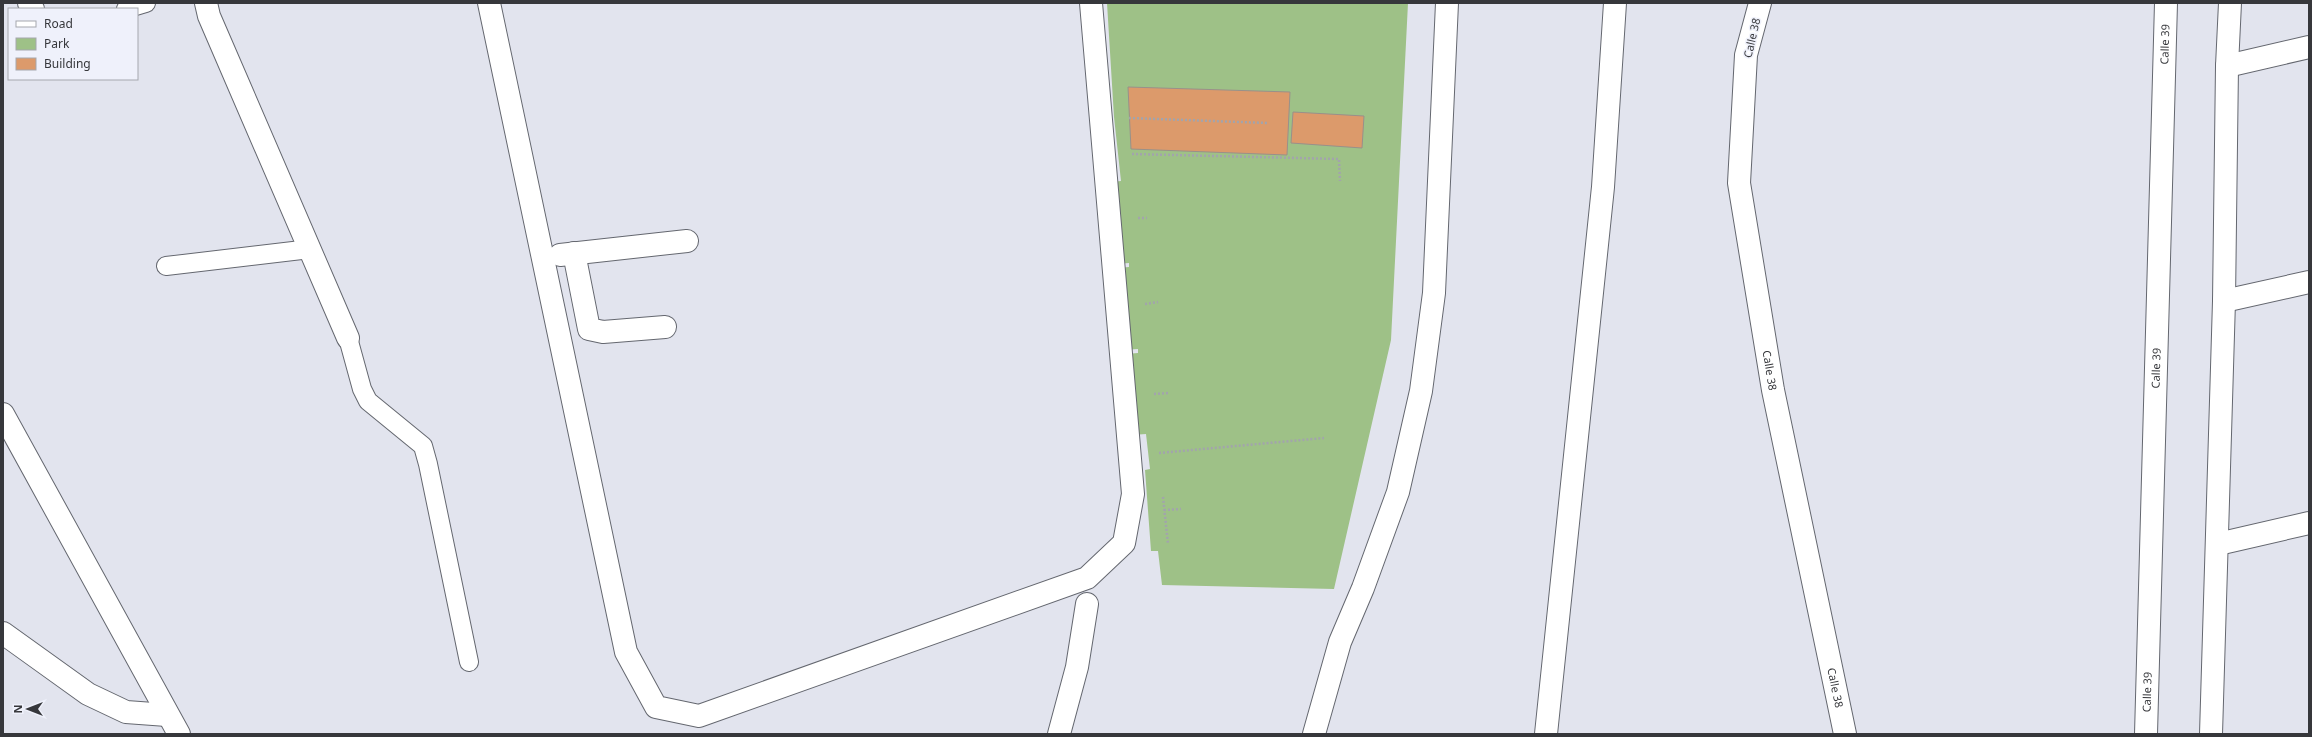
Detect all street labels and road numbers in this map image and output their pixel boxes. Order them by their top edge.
street label: Calle 38 [1740,16,1763,59]
street label: Calle 39 [2156,24,2172,65]
street label: Calle 39 [2147,348,2164,389]
street label: Calle 38 [1760,349,1781,392]
street label: Calle 38 [1824,666,1847,709]
street label: Calle 39 [2139,672,2155,712]

